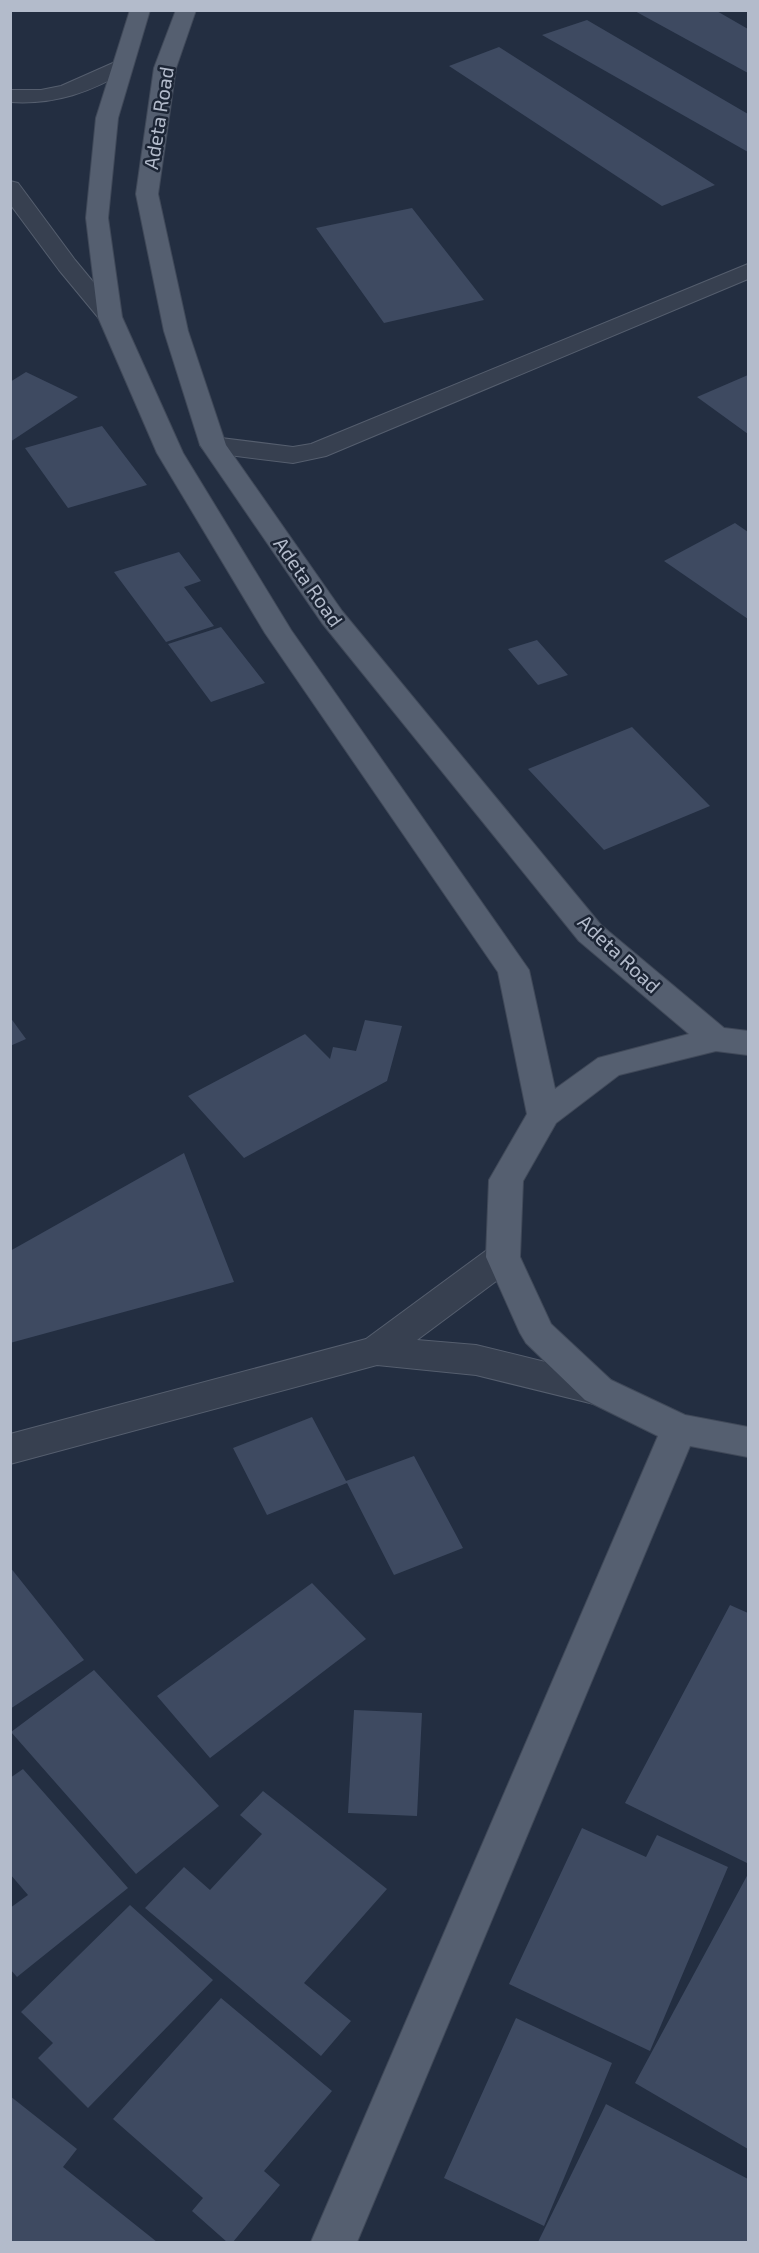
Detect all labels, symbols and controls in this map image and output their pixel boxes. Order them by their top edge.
street label: Adeta Road [138,65,178,171]
street label: Adeta Road [269,532,348,631]
street label: Adeta Road [574,909,666,997]

